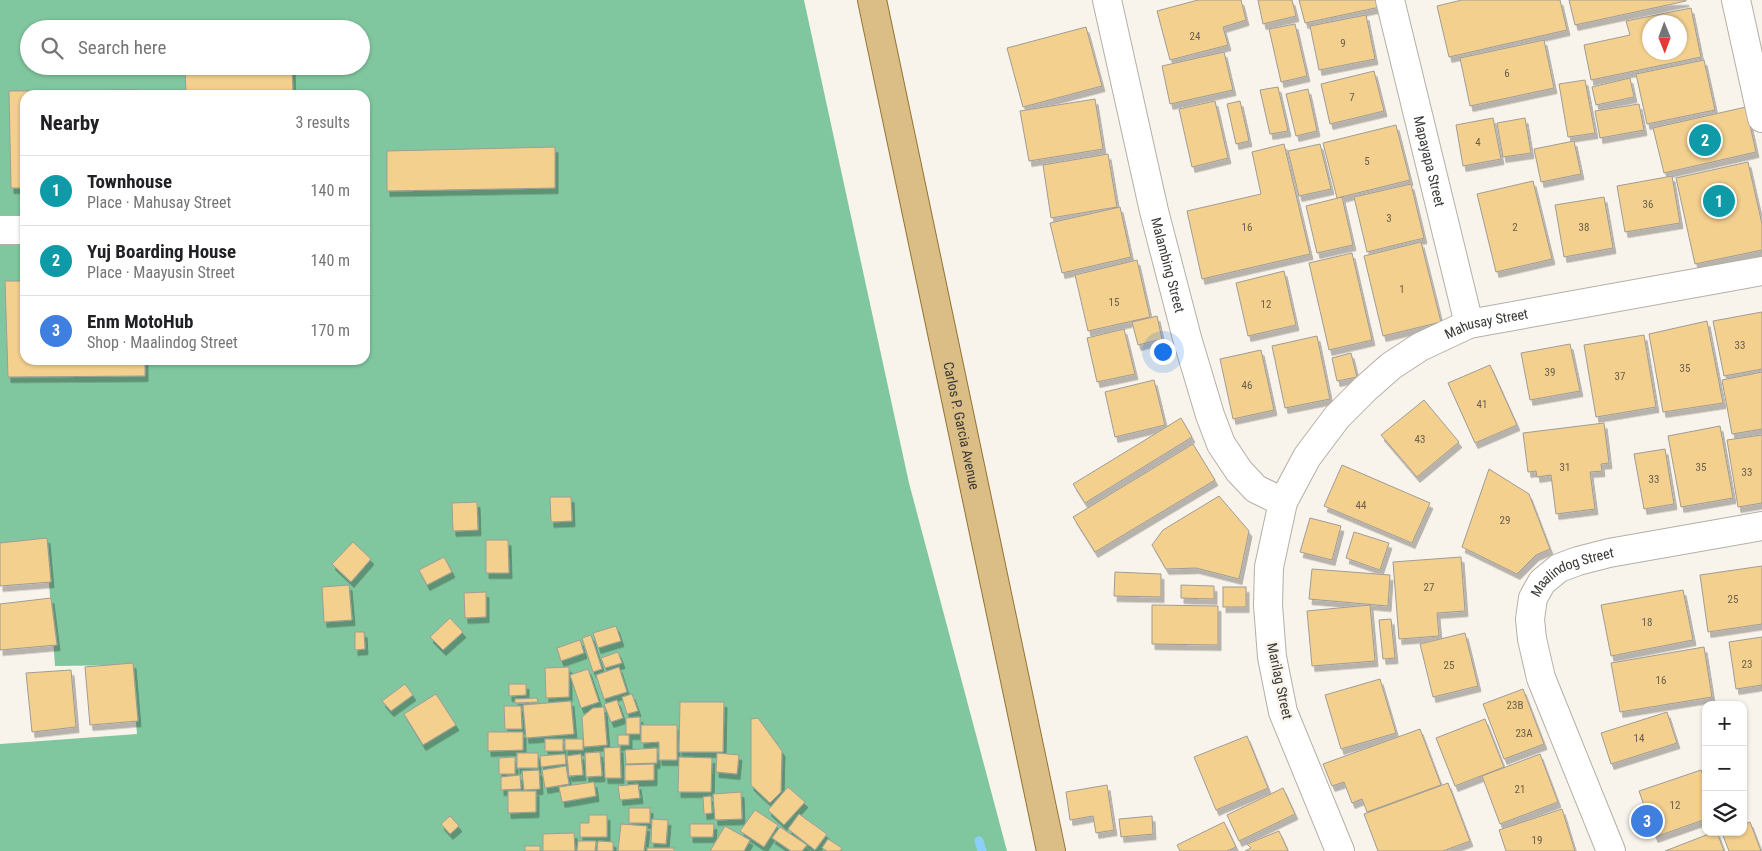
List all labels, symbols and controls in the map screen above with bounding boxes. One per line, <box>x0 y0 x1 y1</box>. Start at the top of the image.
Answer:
north arrow <box>1642 15 1687 60</box>
search box <box>20 20 370 75</box>
house number: 24 <box>1190 30 1201 43</box>
icon: search <box>38 34 66 62</box>
text: Search here <box>78 36 166 59</box>
house number: 9 <box>1340 37 1346 50</box>
house number: 6 <box>1504 67 1510 80</box>
house number: 7 <box>1349 91 1355 104</box>
text: Nearby <box>40 111 99 135</box>
text: 3 results <box>295 113 350 132</box>
street label: Mapayapa Street <box>1411 114 1448 208</box>
pin: 2 <box>1689 121 1721 159</box>
house number: 4 <box>1475 136 1481 149</box>
house number: 5 <box>1364 155 1370 168</box>
text: Townhouse <box>87 170 172 193</box>
text: 1 <box>52 181 60 200</box>
text: 140 m <box>311 181 350 200</box>
pin: 1 <box>1703 182 1735 220</box>
text: Place · Mahusay Street <box>87 193 231 212</box>
house number: 36 <box>1643 198 1653 211</box>
house number: 3 <box>1386 212 1392 225</box>
street label: Malambing Street <box>1148 216 1188 314</box>
house number: 16 <box>1242 221 1252 234</box>
house number: 2 <box>1512 221 1518 234</box>
house number: 38 <box>1579 221 1589 234</box>
text: Yuj Boarding House <box>87 240 236 263</box>
text: 2 <box>52 251 60 270</box>
text: 140 m <box>311 251 350 270</box>
text: Place · Maayusin Street <box>87 263 235 282</box>
house number: 1 <box>1399 283 1405 296</box>
house number: 15 <box>1109 296 1119 309</box>
house number: 12 <box>1261 298 1271 311</box>
street label: Mahusay Street <box>1442 305 1529 342</box>
text: Enm MotoHub <box>87 310 193 333</box>
text: 3 <box>52 321 60 340</box>
text: 170 m <box>311 321 350 340</box>
text: Shop · Maalindog Street <box>87 333 238 352</box>
your location <box>1150 339 1176 365</box>
house number: 33 <box>1735 339 1745 352</box>
street label: Carlos P. Garcia Avenue <box>940 360 983 492</box>
house number: 35 <box>1680 362 1690 375</box>
house number: 39 <box>1545 366 1555 379</box>
house number: 37 <box>1615 370 1625 383</box>
house number: 46 <box>1242 379 1252 392</box>
house number: 41 <box>1477 398 1487 411</box>
house number: 43 <box>1415 433 1425 446</box>
house number: 31 <box>1560 461 1570 474</box>
house number: 35 <box>1696 461 1706 474</box>
house number: 33 <box>1742 466 1752 479</box>
house number: 33 <box>1649 473 1659 486</box>
house number: 44 <box>1356 499 1367 512</box>
house number: 29 <box>1500 514 1510 527</box>
street label: Maalindog Street <box>1527 544 1615 599</box>
house number: 27 <box>1424 581 1434 594</box>
house number: 25 <box>1728 593 1738 606</box>
house number: 18 <box>1642 616 1652 629</box>
street label: Marilag Street <box>1264 641 1296 721</box>
house number: 23 <box>1742 658 1752 671</box>
house number: 25 <box>1444 659 1454 672</box>
house number: 16 <box>1656 674 1666 687</box>
house number: 23B <box>1507 699 1523 712</box>
map controls <box>1702 701 1747 836</box>
button: + <box>1702 701 1747 746</box>
house number: 23A <box>1515 727 1533 740</box>
house number: 14 <box>1634 732 1645 745</box>
button: − <box>1702 746 1747 791</box>
house number: 21 <box>1515 783 1525 796</box>
button: layers <box>1702 791 1747 836</box>
house number: 12 <box>1670 799 1680 812</box>
pin: 3 <box>1631 802 1663 840</box>
house number: 19 <box>1532 834 1542 847</box>

